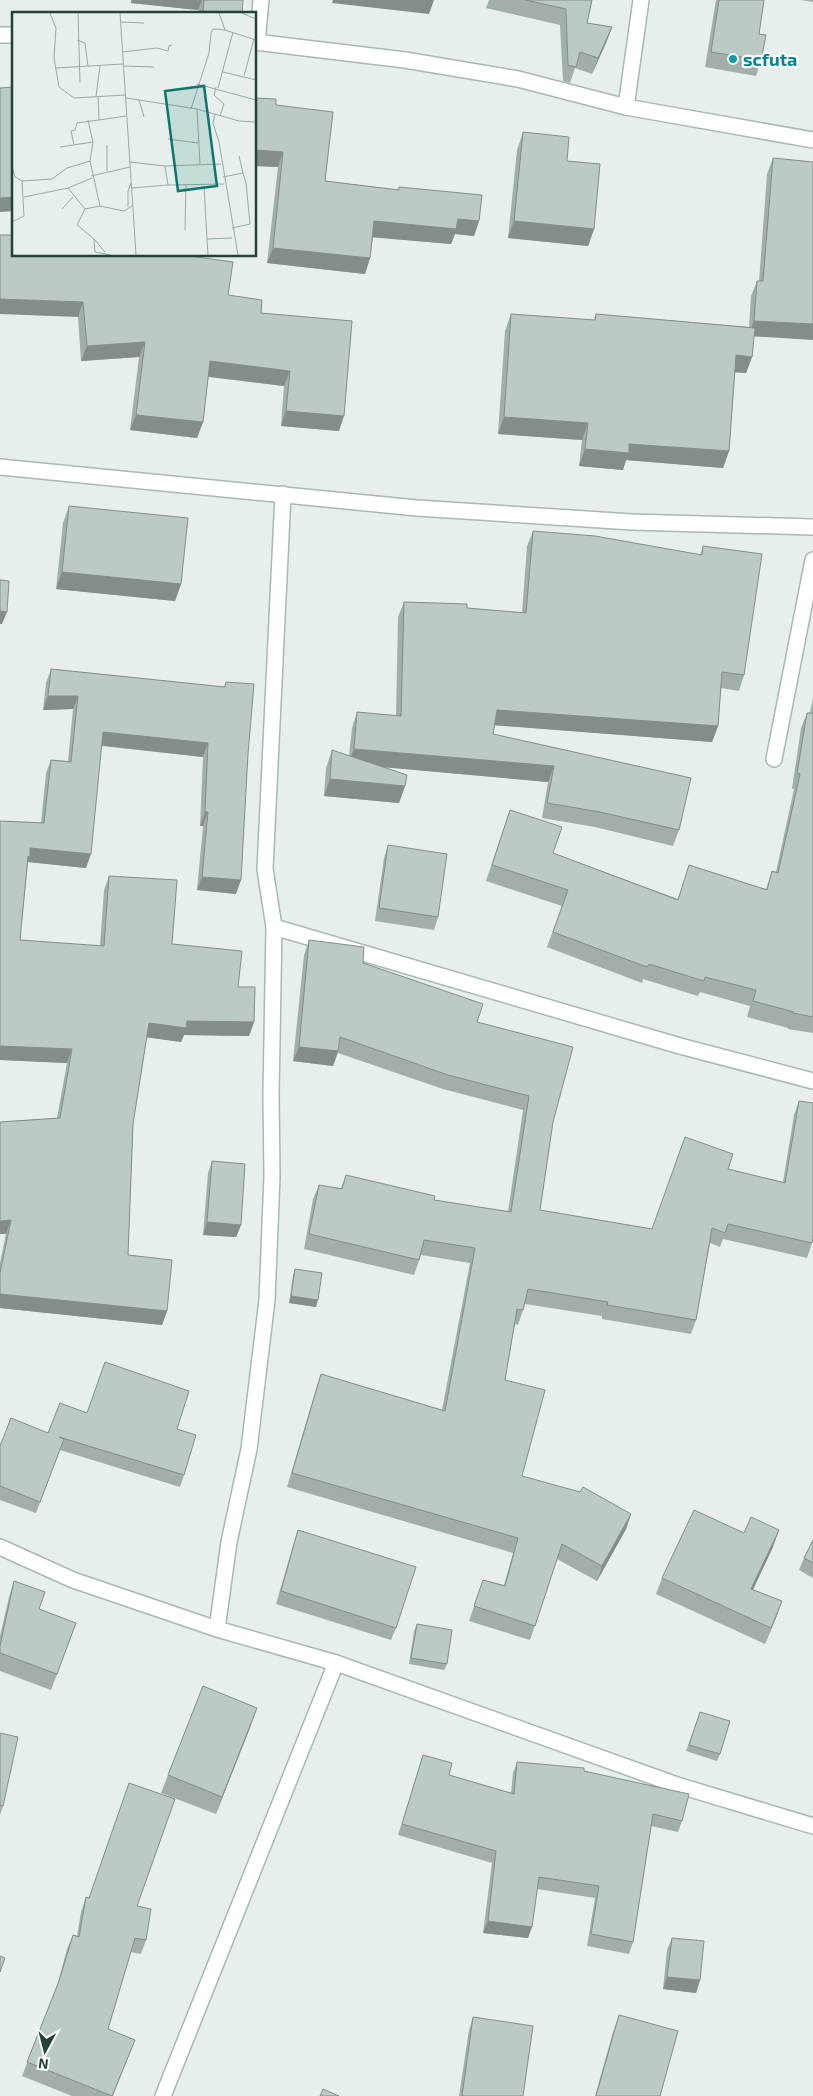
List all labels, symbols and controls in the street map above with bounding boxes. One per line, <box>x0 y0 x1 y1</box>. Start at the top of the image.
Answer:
inset map <box>12 12 256 256</box>
place label: scfuta <box>743 48 797 70</box>
marker: scfuta <box>727 53 739 65</box>
north arrow <box>20 2026 70 2076</box>
text: N <box>37 2055 49 2073</box>

